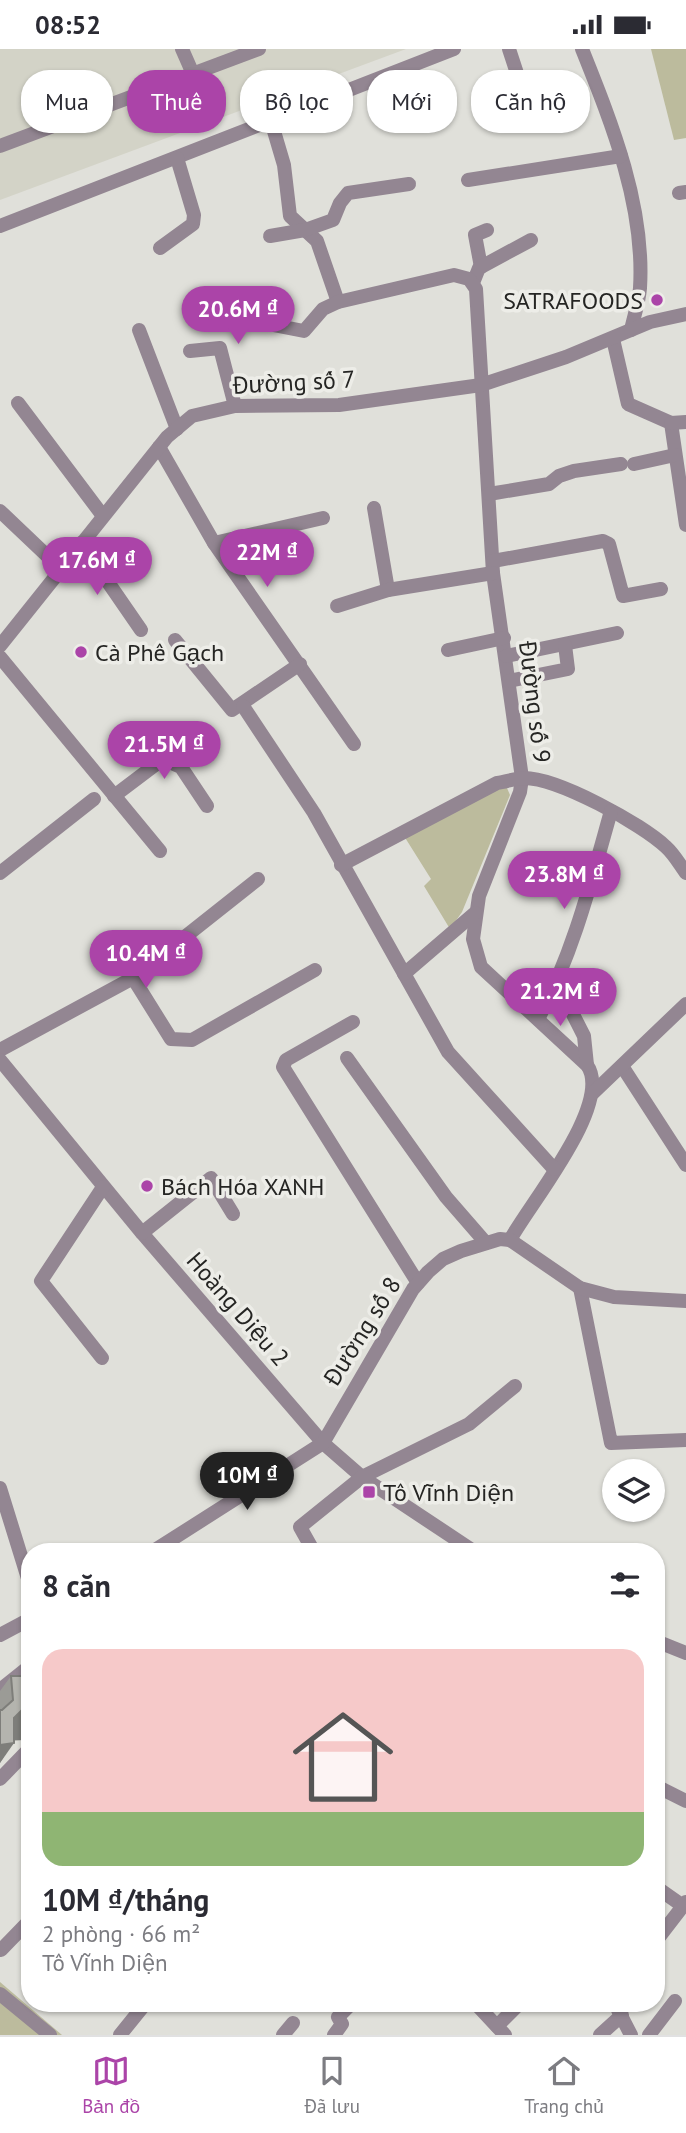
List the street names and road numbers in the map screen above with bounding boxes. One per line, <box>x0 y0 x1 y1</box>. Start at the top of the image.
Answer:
street label: Đường số 7 <box>231 363 356 401</box>
street label: Đường số 9 <box>512 638 558 765</box>
street label: Hoàng Diệu 2 <box>180 1246 296 1372</box>
street label: Đường số 8 <box>316 1271 408 1392</box>

